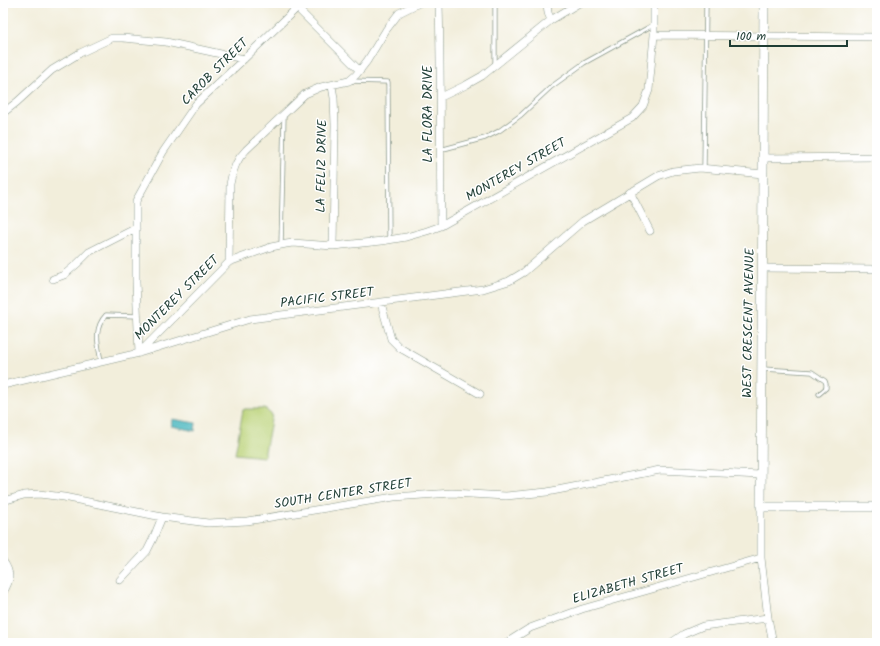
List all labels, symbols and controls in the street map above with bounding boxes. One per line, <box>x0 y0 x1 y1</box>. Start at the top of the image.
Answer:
scale bar <box>730 22 847 48</box>
text: 100 m <box>736 27 767 46</box>
street label: CAROB STREET <box>176 33 254 111</box>
street label: LA FLORA DRIVE <box>418 65 439 163</box>
street label: LA FELIZ DRIVE <box>311 119 333 213</box>
street label: MONTEREY STREET <box>462 132 571 207</box>
street label: WEST CRESCENT AVENUE <box>737 248 761 398</box>
street label: MONTEREY STREET <box>130 250 225 345</box>
street label: PACIFIC STREET <box>279 282 376 314</box>
street label: SOUTH CENTER STREET <box>273 473 414 515</box>
street label: ELIZABETH STREET <box>570 558 687 610</box>

